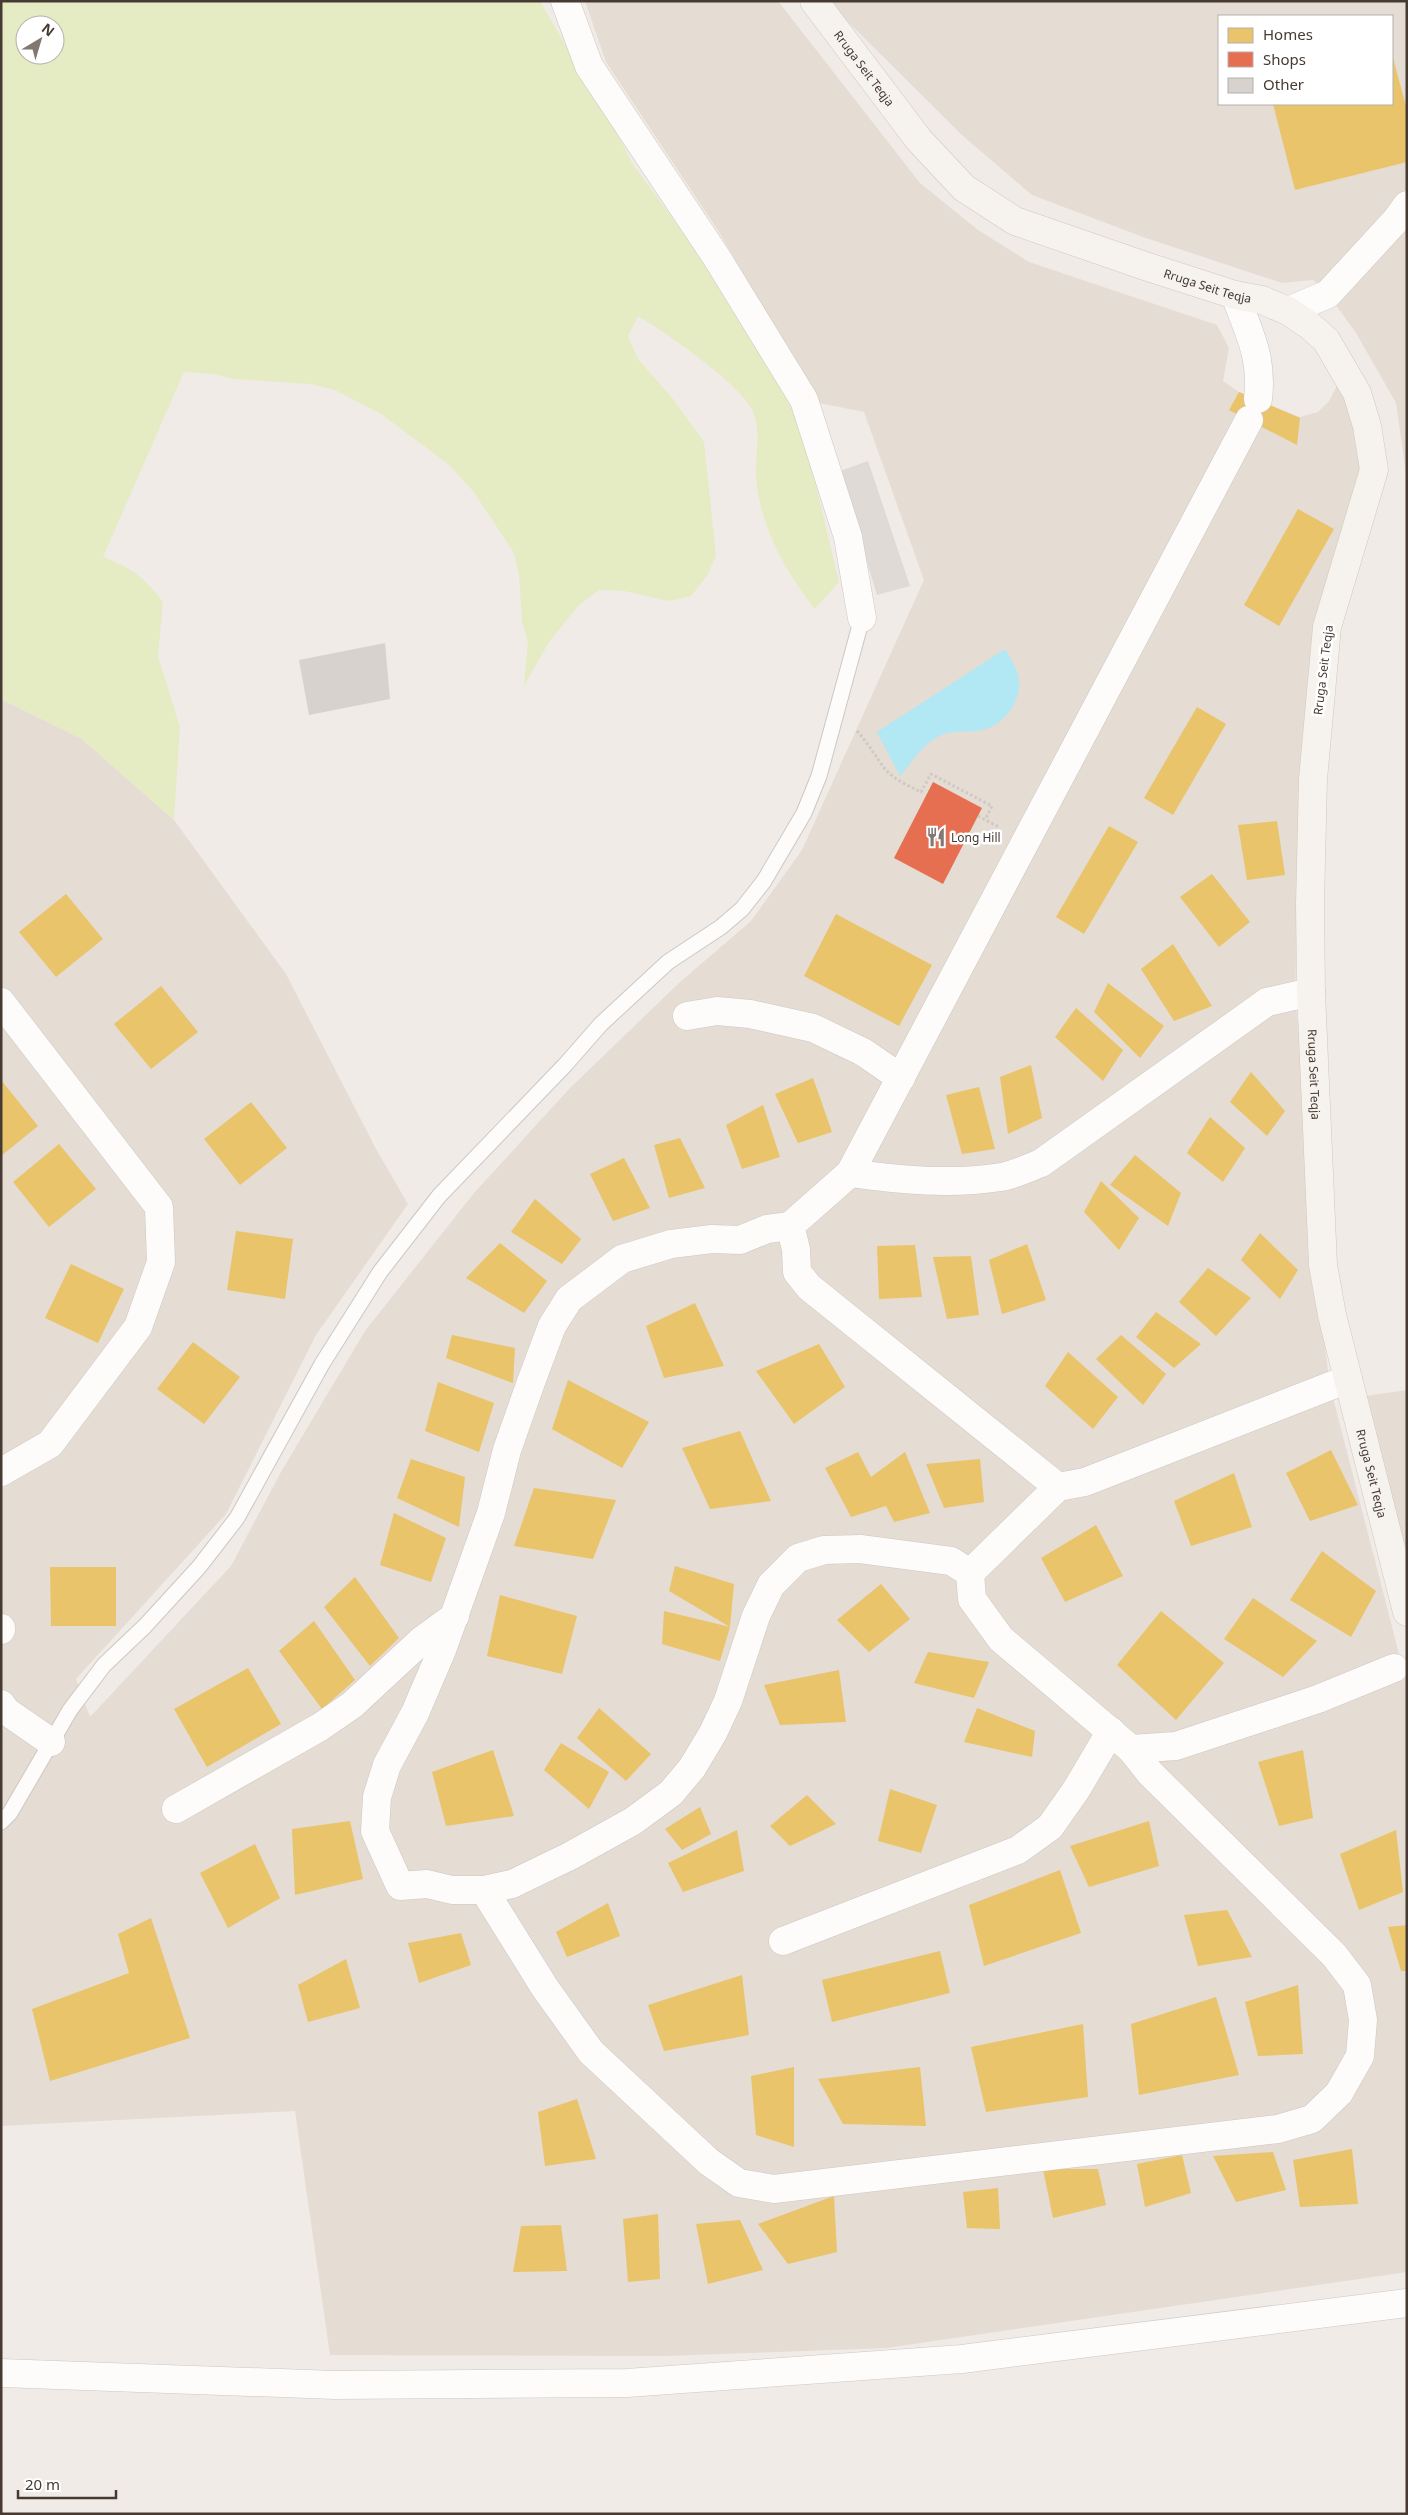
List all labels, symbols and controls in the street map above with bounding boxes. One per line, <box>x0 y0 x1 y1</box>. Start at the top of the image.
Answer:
north arrow <box>15 15 65 65</box>
legend <box>1218 15 1393 105</box>
text: N <box>38 18 59 40</box>
text: Homes <box>1263 24 1313 44</box>
street label: Rruga Seit Teqja <box>830 27 899 109</box>
text: Shops <box>1263 49 1306 69</box>
text: Other <box>1263 74 1304 94</box>
street label: Rruga Seit Teqja <box>1162 264 1253 306</box>
street label: Rruga Seit Teqja <box>1309 624 1337 716</box>
restaurant icon: Long Hill <box>925 826 947 848</box>
place label: Long Hill <box>951 829 1001 846</box>
street label: Rruga Seit Teqja <box>1304 1029 1325 1120</box>
street label: Rruga Seit Teqja <box>1353 1427 1391 1520</box>
scale bar <box>18 2468 115 2500</box>
text: 20 m <box>25 2474 60 2494</box>

